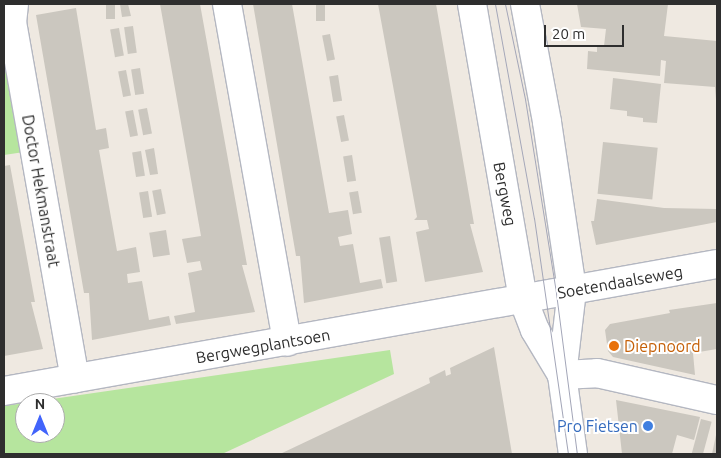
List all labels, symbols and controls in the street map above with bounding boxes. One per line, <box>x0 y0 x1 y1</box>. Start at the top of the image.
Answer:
scale bar <box>546 15 626 47</box>
text: 20 m <box>552 25 585 42</box>
street label: Doctor Hekmanstraat <box>18 113 64 269</box>
street label: Bergweg <box>489 160 521 228</box>
street label: Soetendaalseweg <box>556 262 684 302</box>
street label: Bergwegplantsoen <box>194 325 332 367</box>
place label: Diepnoord <box>624 336 701 356</box>
marker: Diepnoord <box>608 340 620 352</box>
north arrow <box>15 393 65 443</box>
text: N <box>35 396 45 412</box>
place label: Pro Fietsen <box>557 416 638 436</box>
marker: Pro Fietsen <box>642 420 654 432</box>

